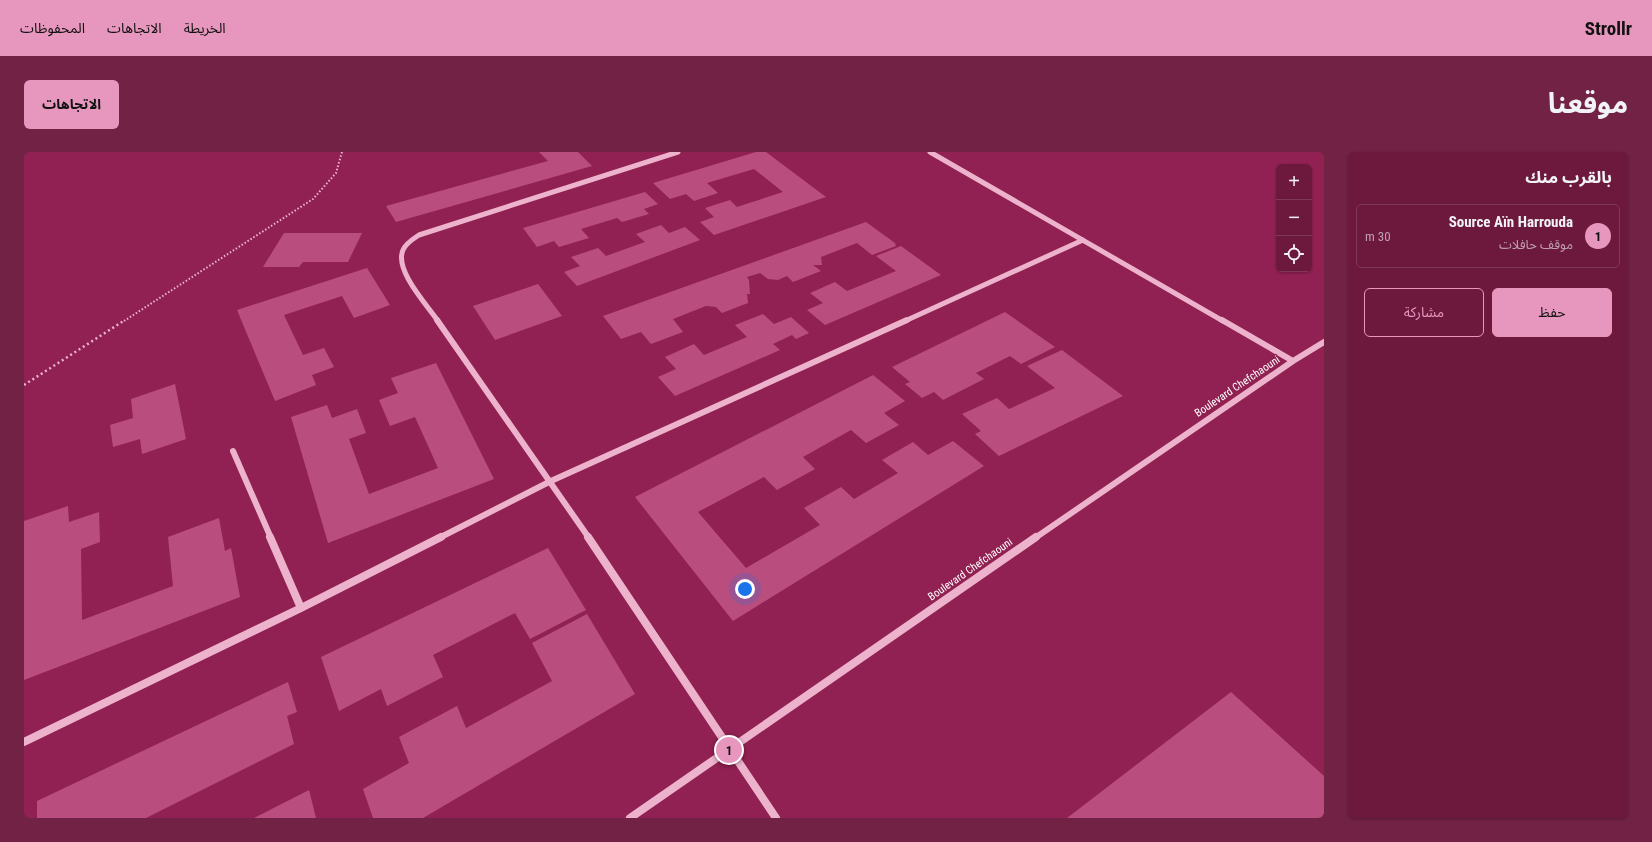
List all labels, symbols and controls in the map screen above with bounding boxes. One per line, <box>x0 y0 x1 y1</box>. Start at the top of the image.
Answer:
text: Strollr <box>1585 17 1632 40</box>
text: المحفوظات <box>20 20 85 36</box>
text: الاتجاهات <box>107 20 162 36</box>
text: الخريطة <box>184 20 226 36</box>
button: الاتجاهات <box>24 80 119 129</box>
text: موقعنا <box>1548 87 1628 120</box>
map controls <box>1276 164 1312 272</box>
button: + <box>1276 164 1312 200</box>
text: بالقرب منك <box>1525 167 1612 187</box>
button: − <box>1276 200 1312 236</box>
text: Source Aïn Harrouda <box>1449 213 1573 231</box>
text: 30 m <box>1365 229 1391 244</box>
text: 1 <box>1595 229 1601 244</box>
button: locate <box>1276 236 1312 272</box>
text: موقف حافلات <box>1499 237 1573 252</box>
button: مشاركة <box>1364 288 1484 337</box>
button: حفظ <box>1492 288 1612 337</box>
street label: Boulevard Chefchaouni <box>1192 353 1282 420</box>
street label: Boulevard Chefchaouni <box>926 535 1015 603</box>
your location <box>735 579 755 599</box>
pin: 1 <box>716 735 742 765</box>

